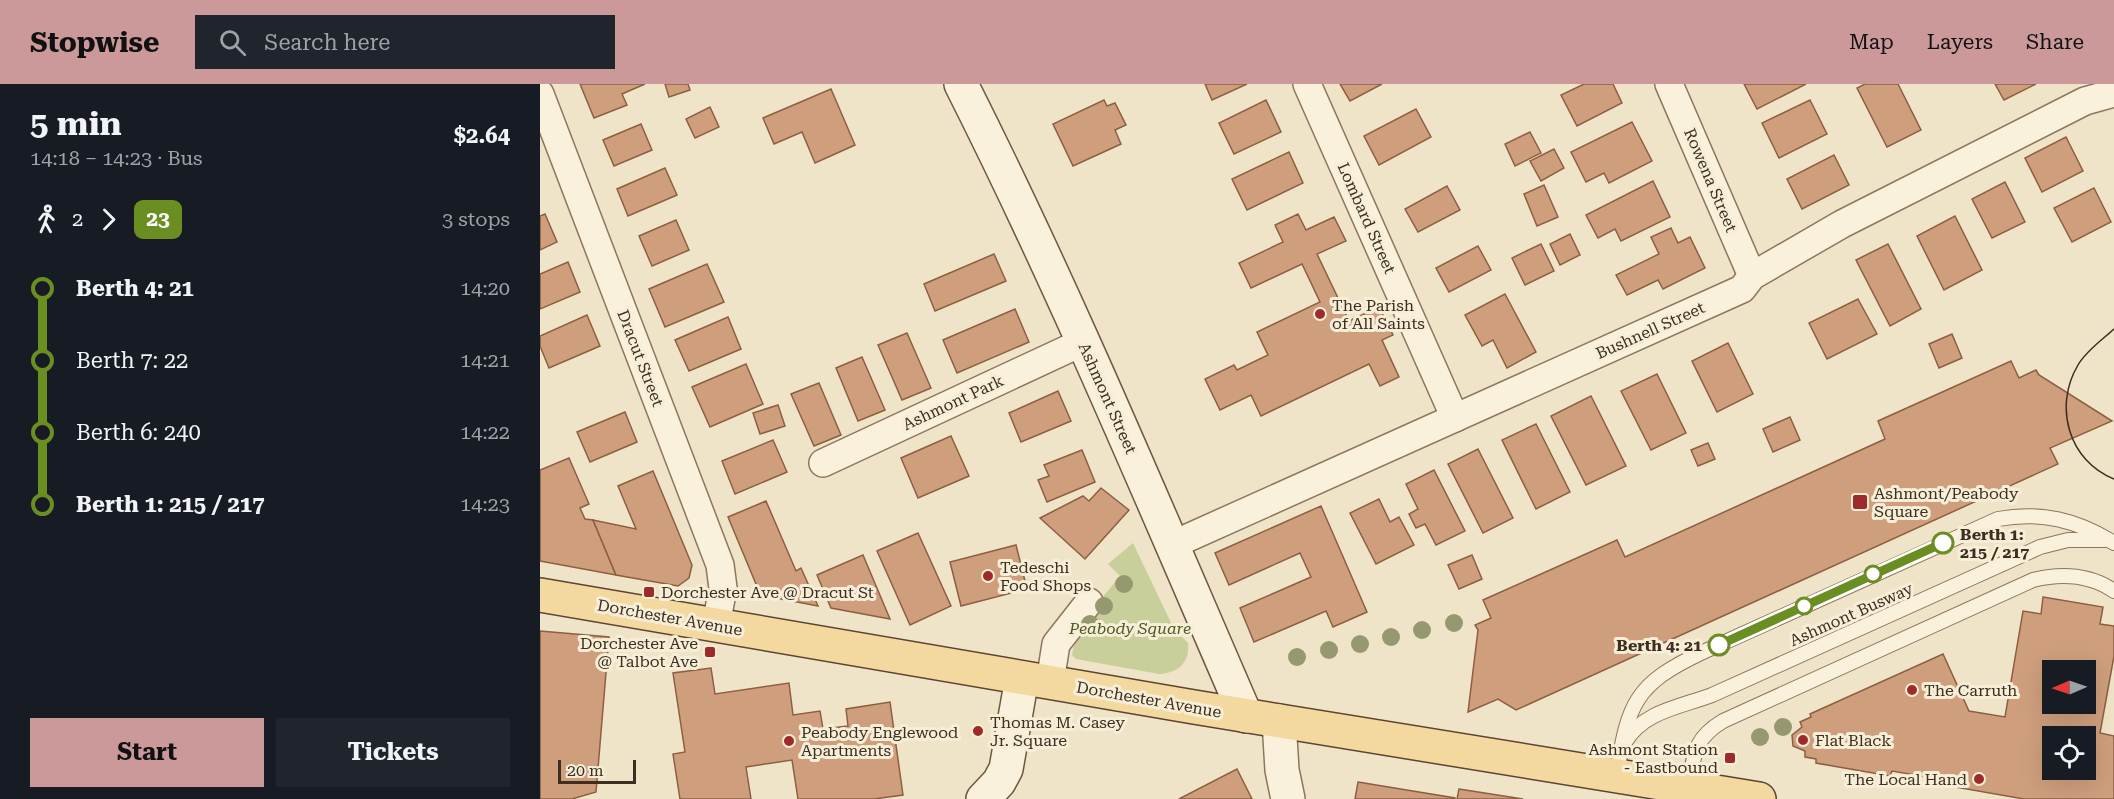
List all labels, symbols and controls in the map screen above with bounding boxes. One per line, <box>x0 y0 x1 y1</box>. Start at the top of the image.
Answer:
search box <box>195 15 615 69</box>
text: Stopwise <box>30 26 159 59</box>
icon: search <box>216 26 249 59</box>
text: Search here <box>264 30 390 55</box>
text: Map <box>1849 30 1894 54</box>
text: Layers <box>1927 30 1993 54</box>
text: Share <box>2026 30 2084 54</box>
text: 5 min <box>30 104 122 143</box>
text: $2.64 <box>454 123 510 148</box>
street label: Rowena Street <box>1680 125 1741 235</box>
text: 14:18 – 14:23 · Bus <box>30 146 202 170</box>
street label: Lombard Street <box>1334 160 1400 277</box>
icon: walk <box>30 203 63 236</box>
icon: forward <box>92 203 125 236</box>
text: 2 <box>72 207 83 231</box>
text: 23 <box>146 207 170 231</box>
text: 3 stops <box>442 207 510 231</box>
text: Berth 4: 21 <box>76 276 194 301</box>
text: 14:20 <box>460 276 510 300</box>
place label: The Parish of All Saints <box>1332 296 1425 333</box>
street label: Bushnell Street <box>1593 298 1708 363</box>
street label: Dracut Street <box>613 307 668 409</box>
marker: The Parish of All Saints <box>1313 307 1327 321</box>
street label: Ashmont Street <box>1074 340 1141 457</box>
text: Berth 7: 22 <box>76 348 188 373</box>
text: 14:21 <box>460 348 510 372</box>
street label: Ashmont Park <box>900 371 1007 434</box>
text: Berth 6: 240 <box>76 420 201 445</box>
text: 14:22 <box>460 420 510 444</box>
place label: Ashmont/Peabody Square <box>1874 484 2019 521</box>
text: Berth 1: 215 / 217 <box>76 492 264 517</box>
text: 14:23 <box>460 492 510 516</box>
marker: Ashmont/Peabody Square <box>1851 493 1869 511</box>
place label: Berth 1: 215 / 217 <box>1960 525 2029 562</box>
marker: Berth 1: 215 / 217 <box>1932 532 1954 554</box>
place label: Tedeschi Food Shops <box>1000 558 1091 595</box>
unlabelled marker <box>1864 565 1882 583</box>
marker: Tedeschi Food Shops <box>981 569 995 583</box>
street label: Ashmont Busway <box>1787 579 1916 650</box>
place label: Dorchester Ave @ Dracut St <box>661 583 874 602</box>
marker: Dorchester Ave @ Dracut St <box>642 585 656 599</box>
street label: Dorchester Avenue <box>596 595 744 640</box>
unlabelled marker <box>1795 597 1813 615</box>
park label: Peabody Square <box>1068 619 1191 638</box>
place label: Dorchester Ave @ Talbot Ave <box>580 634 698 671</box>
marker: Berth 4: 21 <box>1708 634 1730 656</box>
place label: Berth 4: 21 <box>1616 636 1702 655</box>
marker: Dorchester Ave @ Talbot Ave <box>703 645 717 659</box>
north arrow <box>2042 660 2096 714</box>
map controls <box>2042 660 2096 780</box>
street label: Dorchester Avenue <box>1075 677 1223 722</box>
place label: The Carruth <box>1924 681 2017 700</box>
marker: The Carruth <box>1905 683 1919 697</box>
place label: Thomas M. Casey Jr. Square <box>990 713 1125 750</box>
button: Start <box>30 718 264 787</box>
button: Tickets <box>276 718 510 787</box>
place label: Peabody Englewood Apartments <box>801 723 958 760</box>
marker: Thomas M. Casey Jr. Square <box>971 724 985 738</box>
button: locate <box>2042 726 2096 780</box>
place label: Flat Black <box>1815 731 1891 750</box>
marker: Flat Black <box>1796 733 1810 747</box>
marker: Peabody Englewood Apartments <box>782 734 796 748</box>
place label: Ashmont Station - Eastbound <box>1588 740 1718 777</box>
marker: Ashmont Station - Eastbound <box>1723 751 1737 765</box>
scale bar <box>558 757 636 784</box>
text: 20 m <box>567 761 604 780</box>
place label: The Local Hand <box>1844 770 1967 789</box>
marker: The Local Hand <box>1972 772 1986 786</box>

